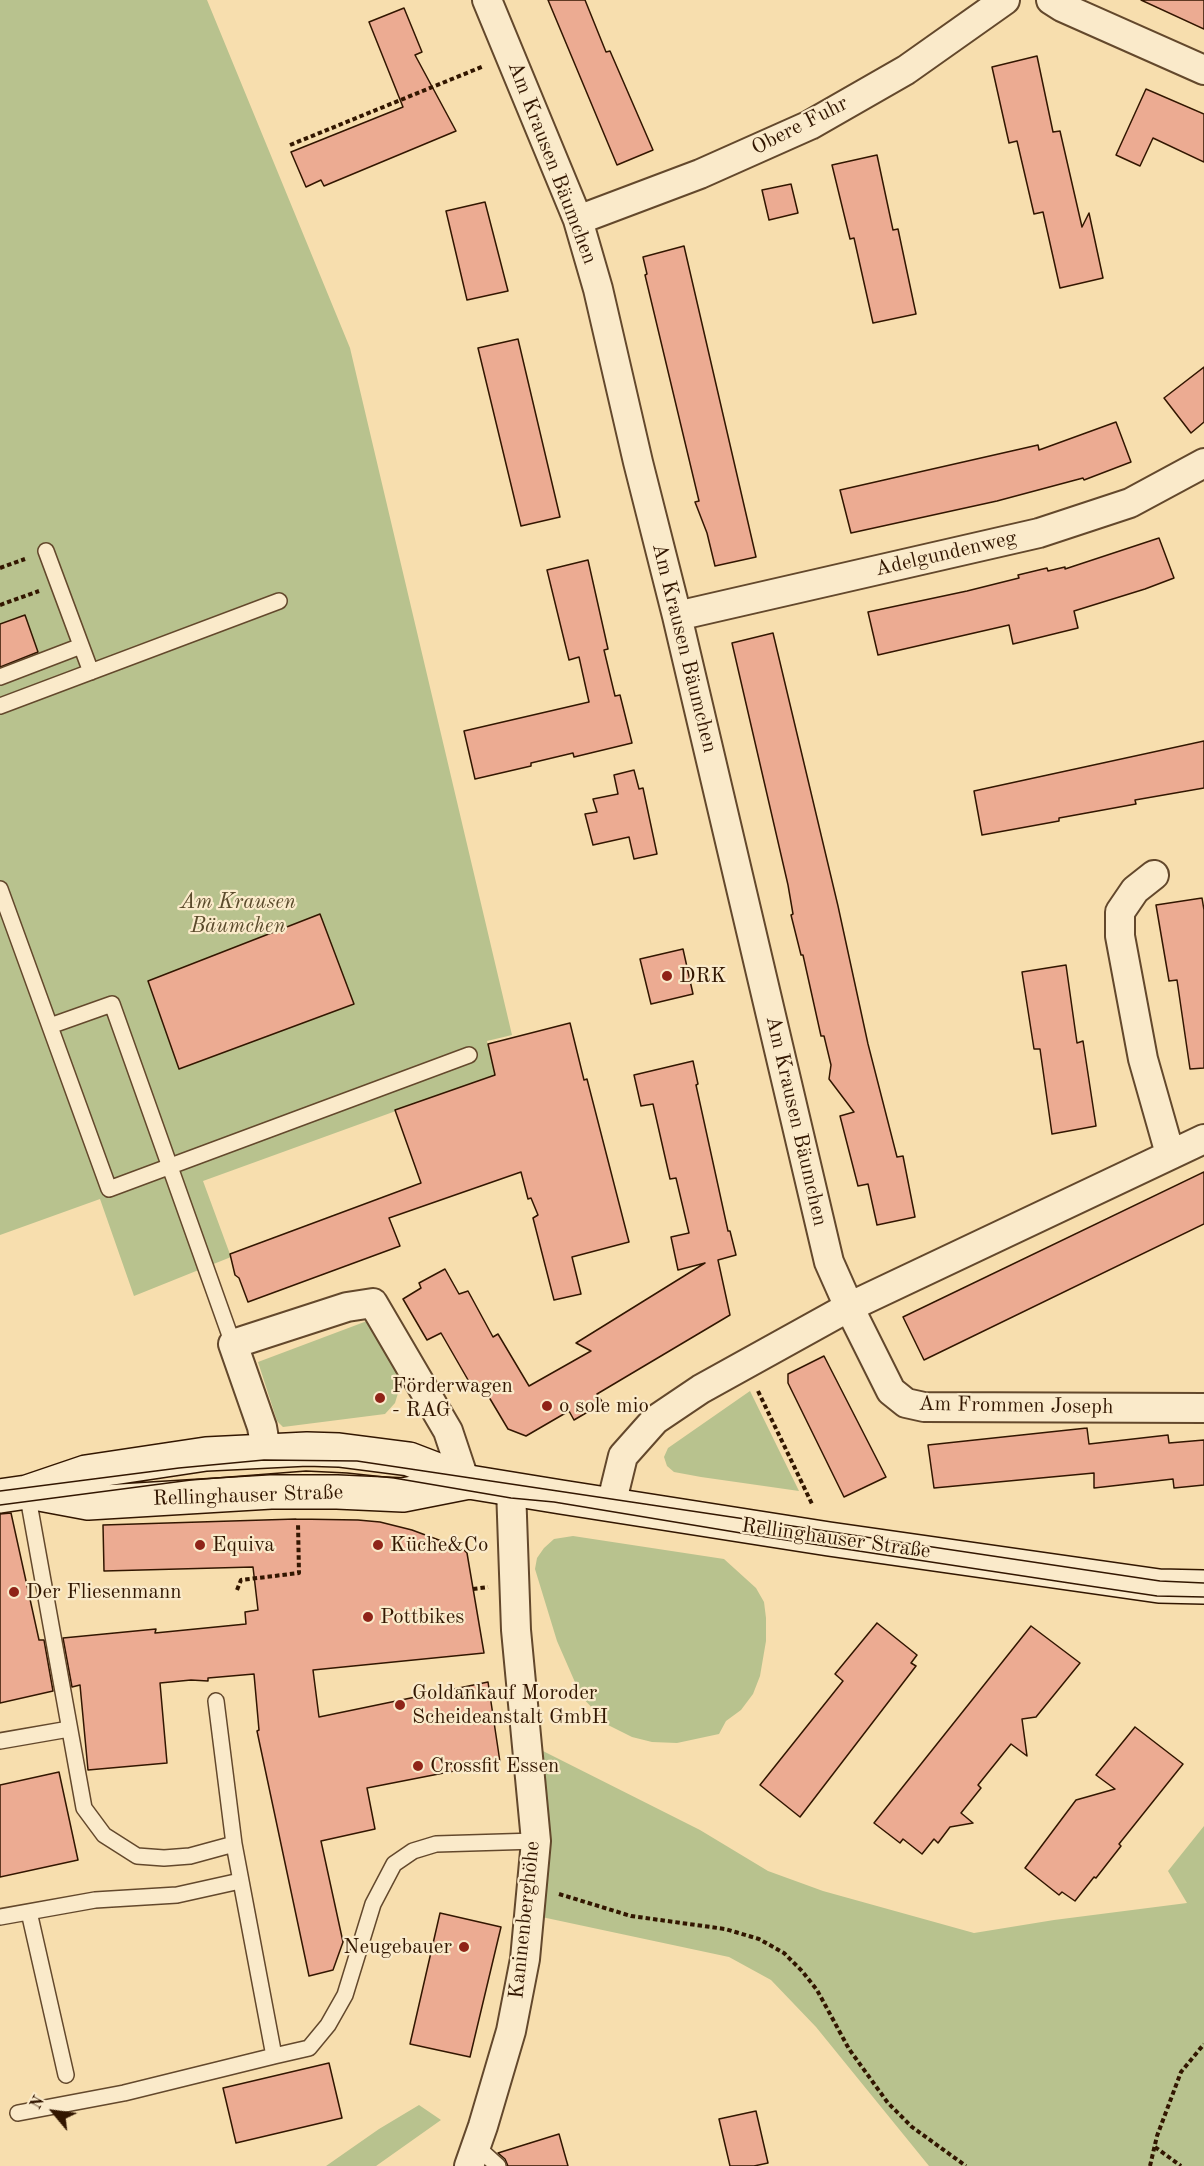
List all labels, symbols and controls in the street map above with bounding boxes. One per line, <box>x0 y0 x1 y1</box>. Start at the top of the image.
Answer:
street label: Am Krausen Bäumchen <box>502 58 602 268</box>
street label: Obere Fuhr <box>748 91 852 161</box>
street label: Adelgundenweg <box>873 525 1019 583</box>
street label: Am Krausen Bäumchen <box>646 541 722 755</box>
park label: Am Krausen Bäumchen <box>180 889 296 939</box>
place label: DRK <box>679 963 726 989</box>
marker: DRK <box>660 969 674 983</box>
street label: Am Krausen Bäumchen <box>760 1013 832 1229</box>
place label: Förderwagen - RAG <box>392 1373 513 1423</box>
marker: Förderwagen - RAG <box>373 1391 387 1405</box>
street label: Am Frommen Joseph <box>918 1392 1114 1420</box>
place label: o sole mio <box>559 1393 649 1419</box>
marker: o sole mio <box>540 1399 554 1413</box>
street label: Rellinghauser Straße <box>152 1480 344 1512</box>
street label: Rellinghauser Straße <box>740 1513 932 1565</box>
place label: Equiva <box>212 1532 275 1558</box>
place label: Küche&Co <box>390 1532 488 1558</box>
marker: Equiva <box>193 1538 207 1552</box>
marker: Küche&Co <box>371 1538 385 1552</box>
place label: Der Fliesenmann <box>26 1579 182 1605</box>
marker: Der Fliesenmann <box>7 1585 21 1599</box>
place label: Pottbikes <box>380 1604 464 1630</box>
marker: Pottbikes <box>361 1610 375 1624</box>
place label: Goldankauf Moroder Scheideanstalt GmbH <box>412 1680 608 1730</box>
marker: Goldankauf Moroder Scheideanstalt GmbH <box>393 1698 407 1712</box>
place label: Crossfit Essen <box>430 1753 559 1779</box>
marker: Crossfit Essen <box>411 1759 425 1773</box>
street label: Kaninenberghöhe <box>504 1840 546 2000</box>
place label: Neugebauer <box>343 1934 452 1960</box>
marker: Neugebauer <box>457 1940 471 1954</box>
north arrow <box>24 2082 84 2142</box>
text: N <box>28 2094 48 2113</box>

